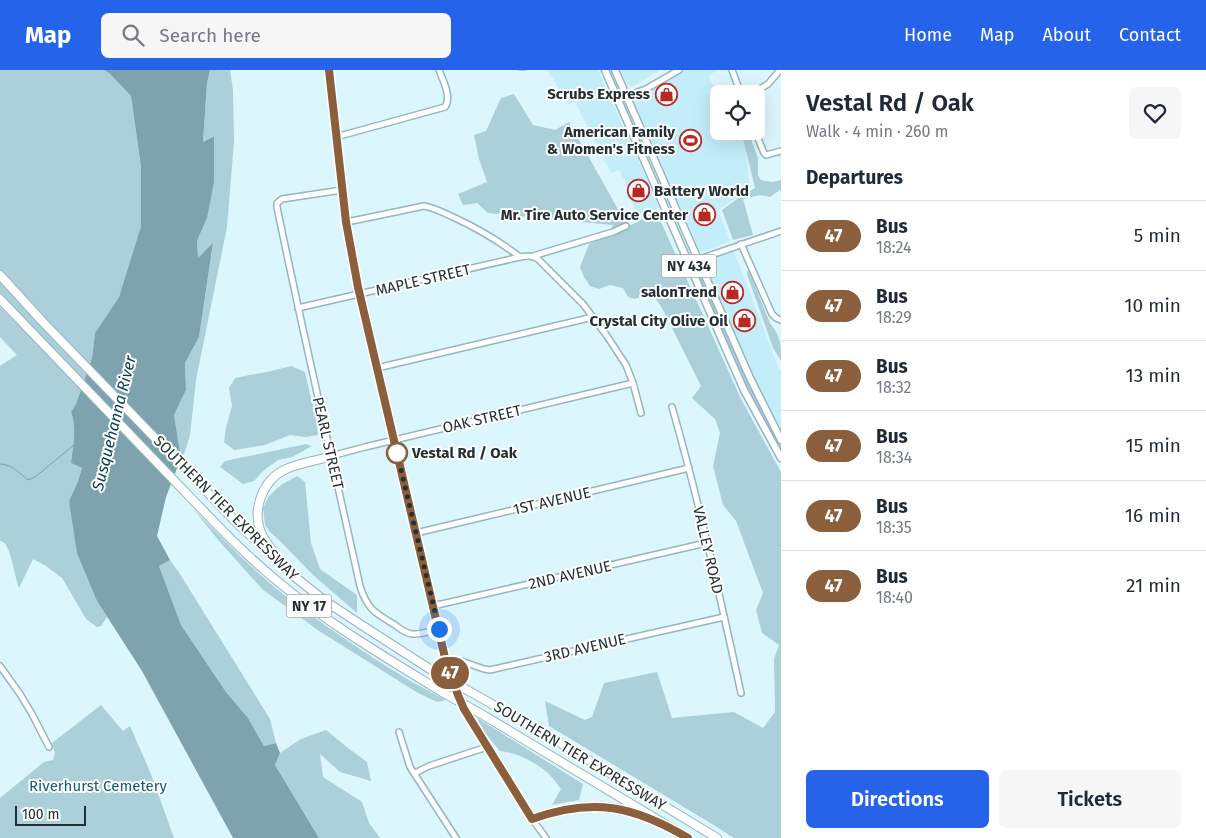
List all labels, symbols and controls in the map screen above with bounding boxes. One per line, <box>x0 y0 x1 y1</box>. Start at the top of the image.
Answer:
search box <box>101 13 451 58</box>
text: Map <box>25 21 71 49</box>
icon: search <box>119 21 147 49</box>
text: Search here <box>159 24 261 47</box>
text: Home <box>904 24 952 46</box>
text: Map <box>980 24 1014 46</box>
text: About <box>1042 24 1091 46</box>
text: Contact <box>1119 24 1181 46</box>
shop icon: Scrubs Express <box>654 82 678 106</box>
place label: Scrubs Express <box>547 85 650 103</box>
map controls <box>710 85 765 140</box>
button: locate <box>710 85 765 140</box>
button: heart <box>1129 87 1181 139</box>
text: Vestal Rd / Oak <box>806 89 974 117</box>
text: Walk · 4 min · 260 m <box>806 122 948 141</box>
place label: American Family & Women's Fitness <box>547 123 675 158</box>
sports icon: American Family & Women's Fitness <box>679 129 703 153</box>
text: Departures <box>806 166 903 189</box>
shop icon: Battery World <box>626 179 650 203</box>
place label: Battery World <box>654 182 749 200</box>
shop icon: Mr. Tire Auto Service Center <box>692 203 716 227</box>
place label: Mr. Tire Auto Service Center <box>501 206 689 224</box>
text: Bus <box>876 215 908 238</box>
text: 5 min <box>1134 224 1181 247</box>
text: 47 <box>824 225 843 247</box>
text: 18:24 <box>876 238 912 257</box>
road number: NY 434 <box>662 255 716 278</box>
street label: MAPLE STREET <box>374 260 472 300</box>
shop icon: salonTrend <box>721 280 745 304</box>
place label: salonTrend <box>641 283 717 301</box>
text: Bus <box>876 285 908 308</box>
text: 10 min <box>1124 294 1181 317</box>
text: 47 <box>824 295 843 317</box>
text: 18:29 <box>876 308 912 327</box>
shop icon: Crystal City Olive Oil <box>732 309 756 333</box>
place label: Crystal City Olive Oil <box>590 312 729 330</box>
water label: Susquehanna River <box>88 353 140 493</box>
text: Bus <box>876 355 908 378</box>
text: 13 min <box>1125 364 1181 387</box>
text: 47 <box>824 365 843 387</box>
text: 18:32 <box>876 378 911 397</box>
street label: PEARL STREET <box>309 395 347 491</box>
street label: OAK STREET <box>441 401 523 437</box>
text: Bus <box>876 425 908 448</box>
street label: SOUTHERN TIER EXPRESSWAY <box>150 432 303 585</box>
text: 15 min <box>1125 434 1181 457</box>
text: 47 <box>824 435 843 457</box>
marker: Vestal Rd / Oak <box>386 442 408 464</box>
place label: Vestal Rd / Oak <box>411 444 518 462</box>
text: 18:34 <box>876 448 912 467</box>
street label: 1ST AVENUE <box>511 483 593 519</box>
text: Bus <box>876 495 908 518</box>
street label: VALLEY ROAD <box>689 504 727 596</box>
text: 16 min <box>1125 504 1181 527</box>
text: 47 <box>824 505 843 527</box>
text: 18:35 <box>876 518 912 537</box>
street label: 2ND AVENUE <box>527 557 613 593</box>
text: Bus <box>876 565 908 588</box>
text: 21 min <box>1126 574 1181 597</box>
text: 47 <box>824 575 843 597</box>
text: 18:40 <box>876 588 913 607</box>
road number: NY 17 <box>286 594 332 618</box>
your location <box>427 617 452 642</box>
street label: 3RD AVENUE <box>542 630 628 666</box>
line badge: 47 <box>428 657 472 689</box>
text: 47 <box>441 662 459 684</box>
street label: SOUTHERN TIER EXPRESSWAY <box>491 697 670 815</box>
button: Directions <box>806 770 989 828</box>
button: Tickets <box>999 770 1181 828</box>
park label: Riverhurst Cemetery <box>29 777 168 795</box>
scale bar <box>15 803 86 826</box>
text: 100 m <box>22 806 59 823</box>

